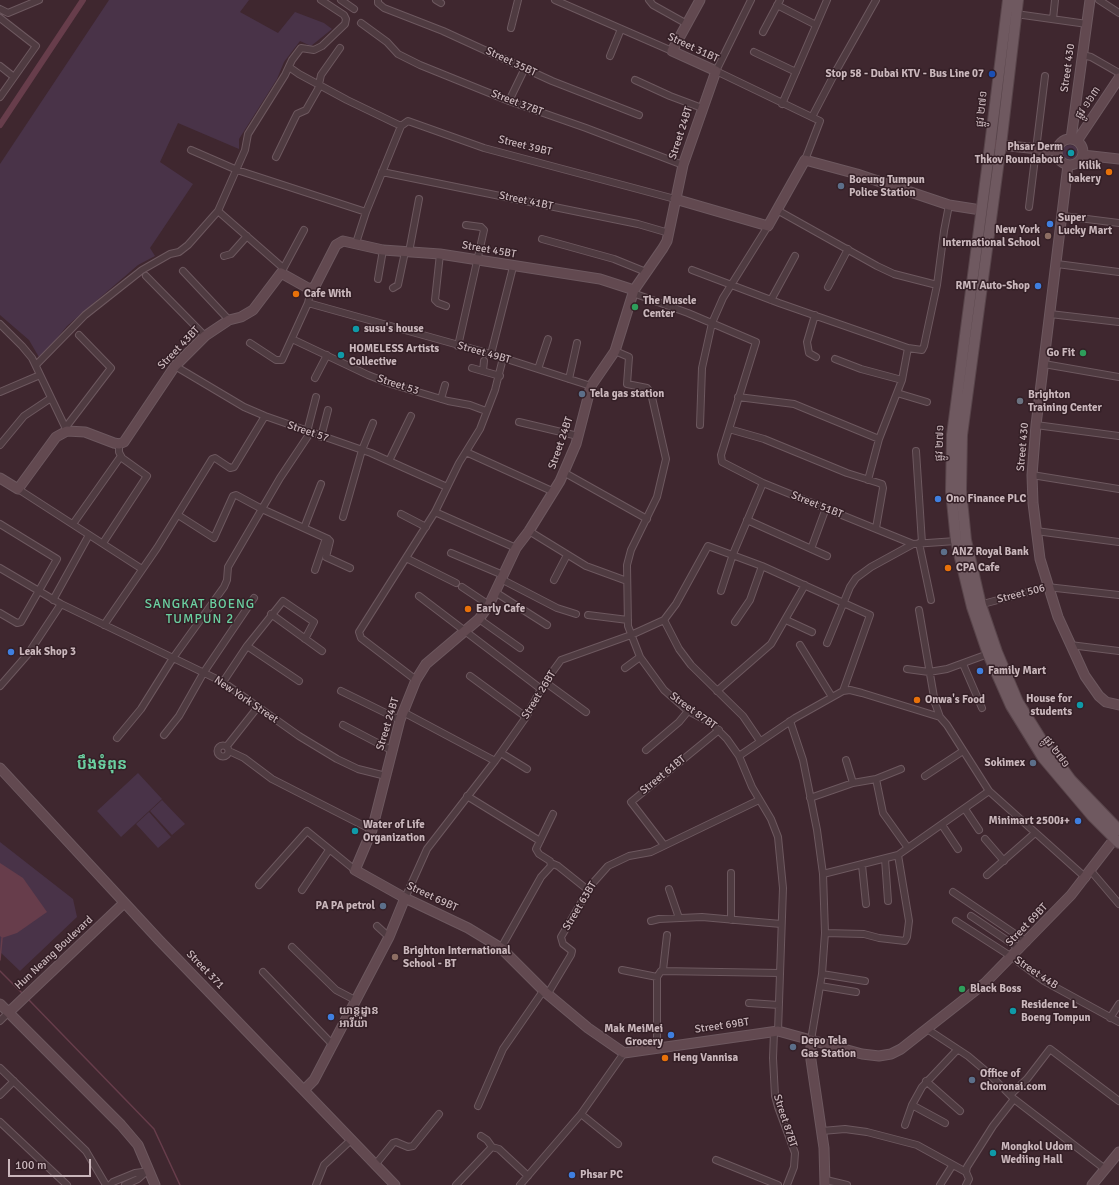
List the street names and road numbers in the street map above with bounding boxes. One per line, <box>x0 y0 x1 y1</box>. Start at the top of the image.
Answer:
street label: Street 31BT <box>665 30 721 66</box>
street label: Street 430 <box>1058 43 1078 93</box>
street label: Street 35BT <box>483 44 539 80</box>
street label: ផ្លូវ ១៦៣ <box>1072 84 1104 122</box>
street label: Street 37BT <box>489 87 545 119</box>
street label: ផ្លូវ ២៧១ <box>974 90 990 128</box>
street label: Street 24BT <box>666 105 696 161</box>
street label: Street 39BT <box>497 133 553 159</box>
street label: Street 41BT <box>498 189 554 213</box>
street label: Street 45BT <box>461 239 517 261</box>
street label: Street 43BT <box>155 324 203 372</box>
street label: Street 49BT <box>456 339 512 367</box>
street label: Street 53 <box>376 372 420 398</box>
street label: Street 24BT <box>546 415 576 471</box>
street label: Street 57 <box>286 419 330 445</box>
street label: Street 430 <box>1014 422 1032 472</box>
street label: ផ្លូវ ២៧១ <box>933 424 947 462</box>
street label: Street 51BT <box>789 489 845 521</box>
street label: Street 506 <box>996 582 1046 606</box>
street label: Street 26BT <box>519 668 559 722</box>
street label: New York Street <box>211 674 281 726</box>
street label: Street 87BT <box>667 690 719 732</box>
street label: Street 24BT <box>374 696 402 752</box>
street label: ផ្លូវ ២៧១ <box>1040 733 1072 771</box>
street label: Street 61BT <box>638 753 688 797</box>
street label: Street 69BT <box>404 879 460 915</box>
street label: Street 63BT <box>560 879 600 933</box>
street label: Street 69BT <box>1003 901 1051 949</box>
street label: Hun Neang Boulevard <box>12 913 96 993</box>
street label: Street 371 <box>183 948 227 992</box>
street label: Street 44B <box>1012 954 1060 992</box>
street label: Street 69BT <box>694 1016 750 1036</box>
street label: Street 87BT <box>770 1093 800 1149</box>

